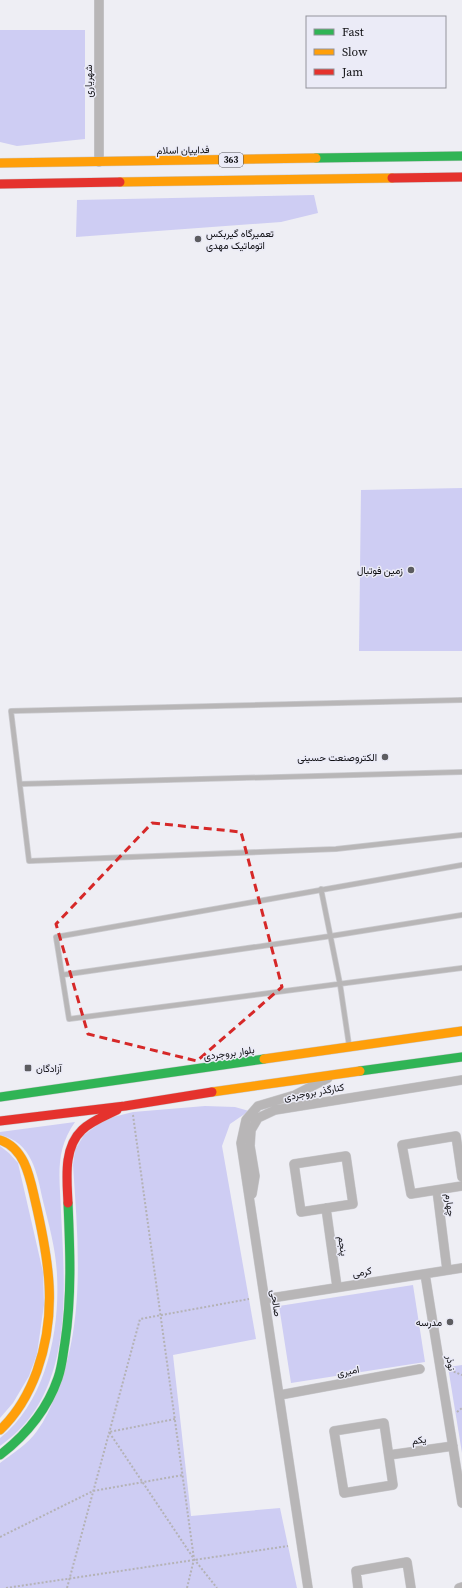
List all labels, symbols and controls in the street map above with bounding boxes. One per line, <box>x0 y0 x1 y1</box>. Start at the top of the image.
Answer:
legend <box>306 16 446 88</box>
text: Fast <box>342 24 364 40</box>
text: Slow <box>342 44 368 60</box>
street label: شهریاری <box>82 64 95 97</box>
text: Jam <box>341 64 363 80</box>
street label: فداییان اسلام <box>156 143 210 157</box>
road number: 363 <box>219 153 243 167</box>
place label: تعمیرگاه گیربکس اتوماتیک مهدی <box>206 227 274 252</box>
marker: تعمیرگاه گیربکس اتوماتیک مهدی <box>193 234 203 244</box>
place label: زمین فوتبال <box>357 564 403 577</box>
marker: زمین فوتبال <box>406 565 416 575</box>
place label: الکتروصنعت حسینی <box>297 751 377 764</box>
marker: الکتروصنعت حسینی <box>380 752 390 762</box>
street label: بلوار بروجردی <box>203 1043 255 1063</box>
place label: آزادگان <box>36 1062 63 1075</box>
marker: آزادگان <box>23 1063 33 1073</box>
street label: کنارگذر بروجردی <box>283 1080 346 1104</box>
street label: چهارم <box>441 1193 458 1218</box>
street label: پنجم <box>334 1235 351 1257</box>
street label: کرمی <box>351 1264 373 1280</box>
street label: صالحی <box>267 1289 285 1317</box>
place label: مدرسه <box>416 1316 442 1329</box>
marker: مدرسه <box>445 1317 455 1327</box>
street label: نوذر <box>443 1353 459 1372</box>
street label: امیری <box>336 1363 360 1379</box>
street label: یکم <box>411 1433 427 1447</box>

